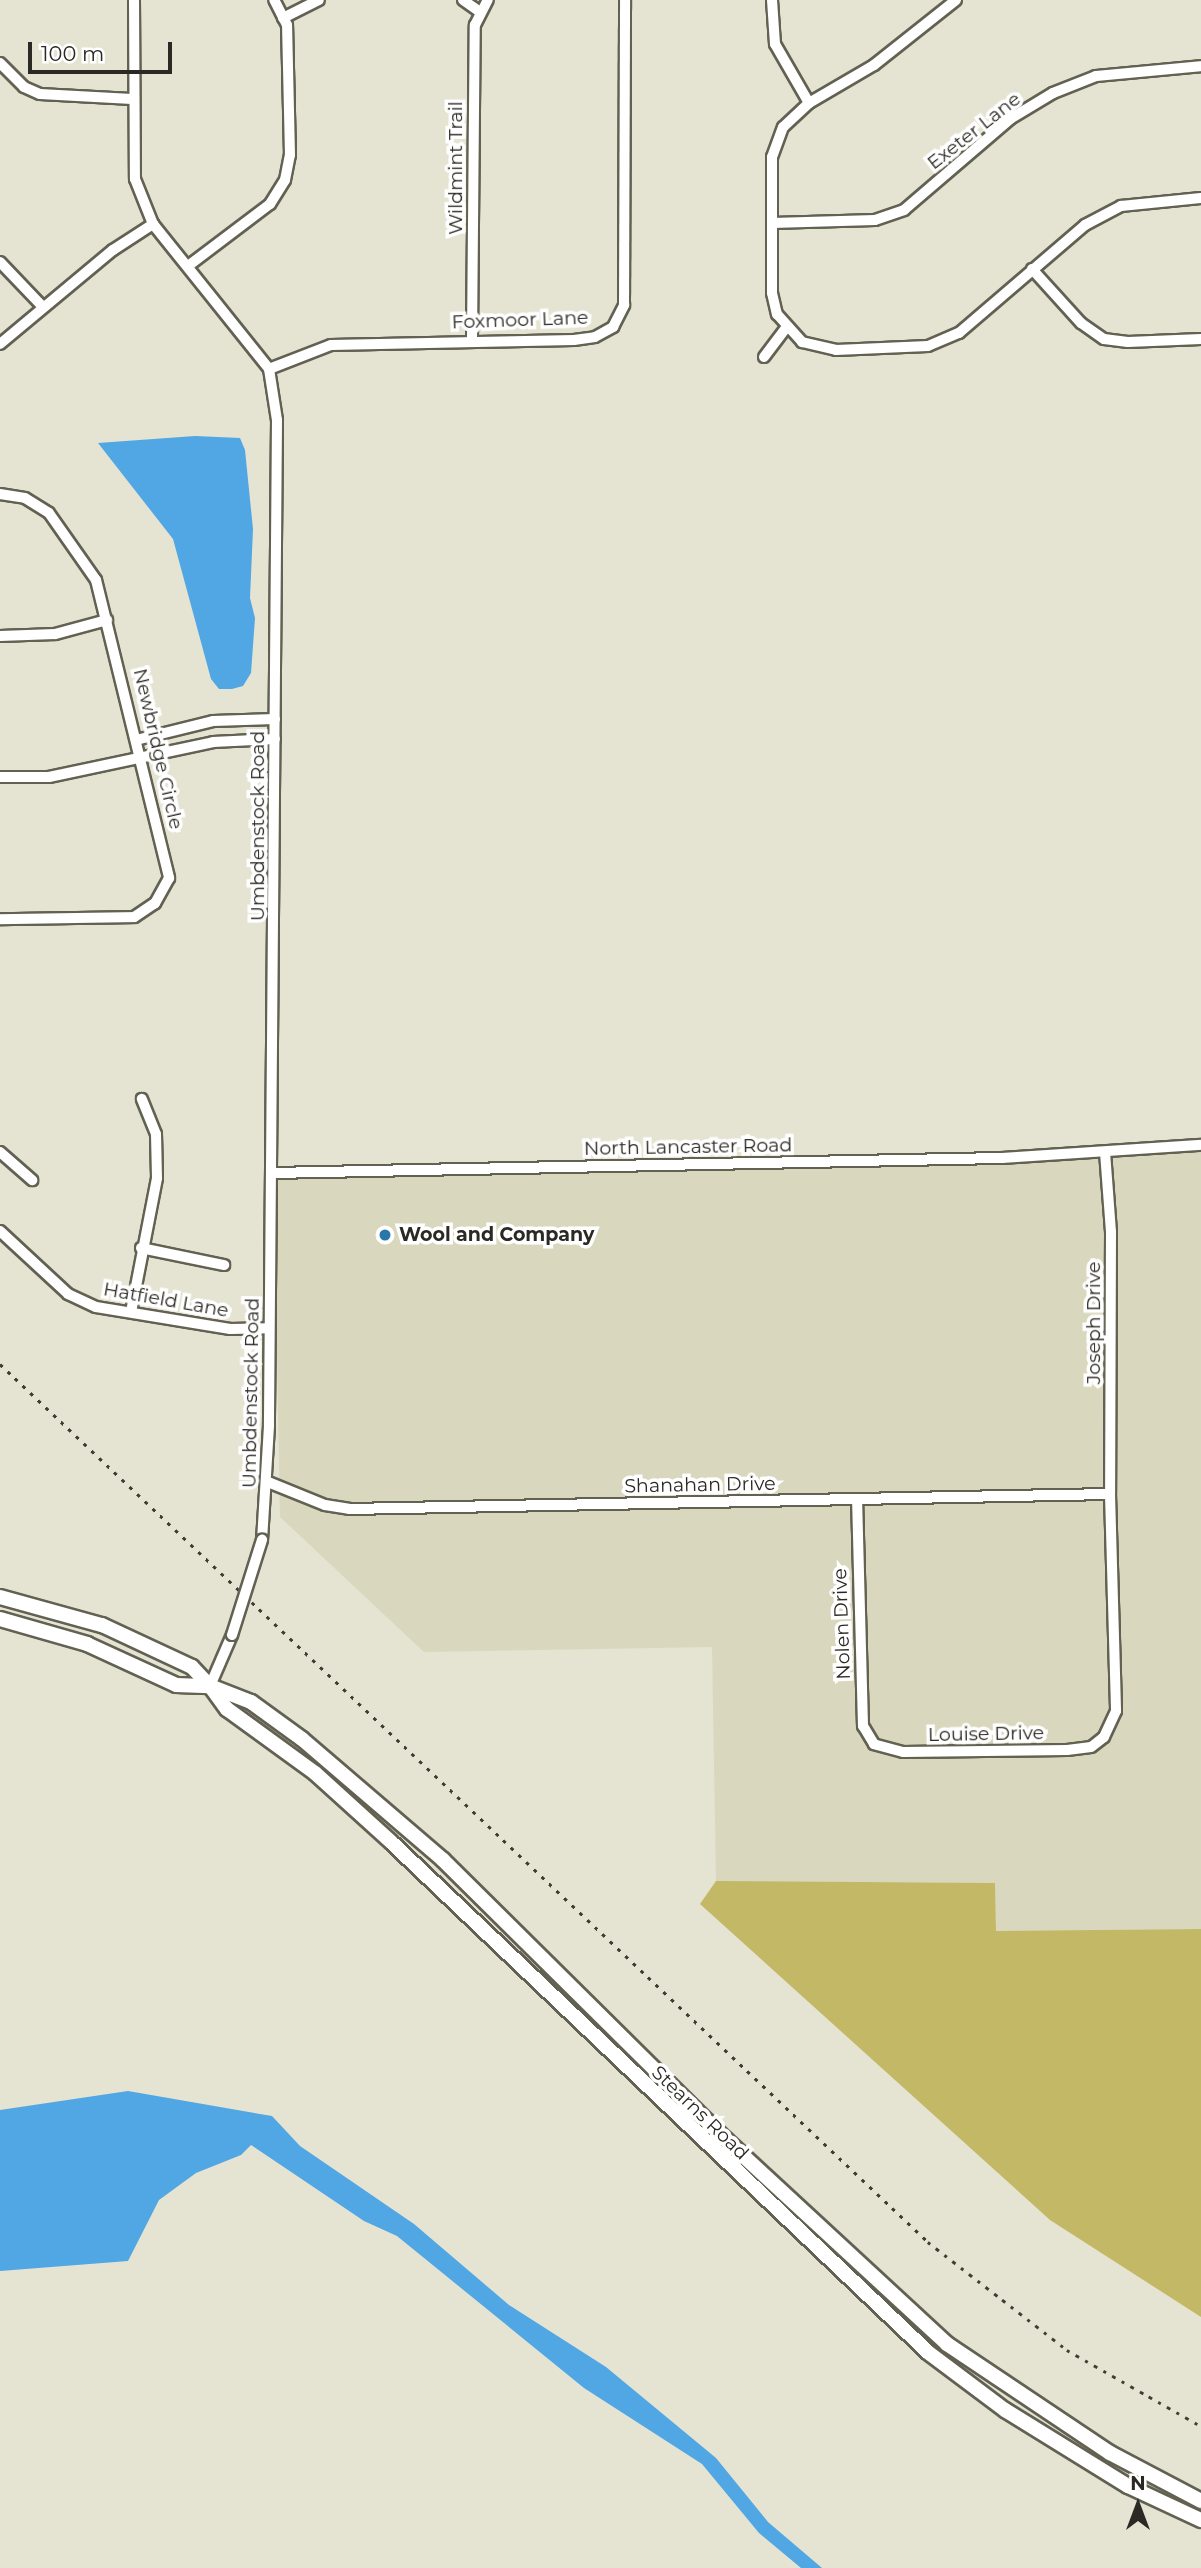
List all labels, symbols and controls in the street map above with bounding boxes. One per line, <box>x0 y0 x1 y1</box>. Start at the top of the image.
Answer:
scale bar <box>32 28 175 72</box>
text: 100 m <box>41 41 104 66</box>
street label: Exeter Lane <box>923 88 1025 174</box>
street label: Wildmint Trail <box>445 101 467 235</box>
street label: Foxmoor Lane <box>451 306 589 334</box>
street label: Newbridge Circle <box>128 666 188 832</box>
street label: Umbdenstock Road <box>247 731 269 921</box>
street label: North Lancaster Road <box>584 1134 792 1160</box>
place label: Wool and Company <box>399 1224 594 1246</box>
marker: Wool and Company <box>377 1227 393 1243</box>
street label: Joseph Drive <box>1083 1262 1105 1384</box>
street label: Hatfield Lane <box>102 1278 230 1322</box>
street label: Umbdenstock Road <box>238 1298 264 1488</box>
street label: Shanahan Drive <box>624 1472 776 1498</box>
street label: Nolen Drive <box>829 1568 855 1680</box>
street label: Louise Drive <box>928 1722 1044 1746</box>
street label: Stearns Road <box>647 2061 753 2165</box>
north arrow <box>1103 2470 1173 2540</box>
text: N <box>1130 2472 1146 2495</box>

